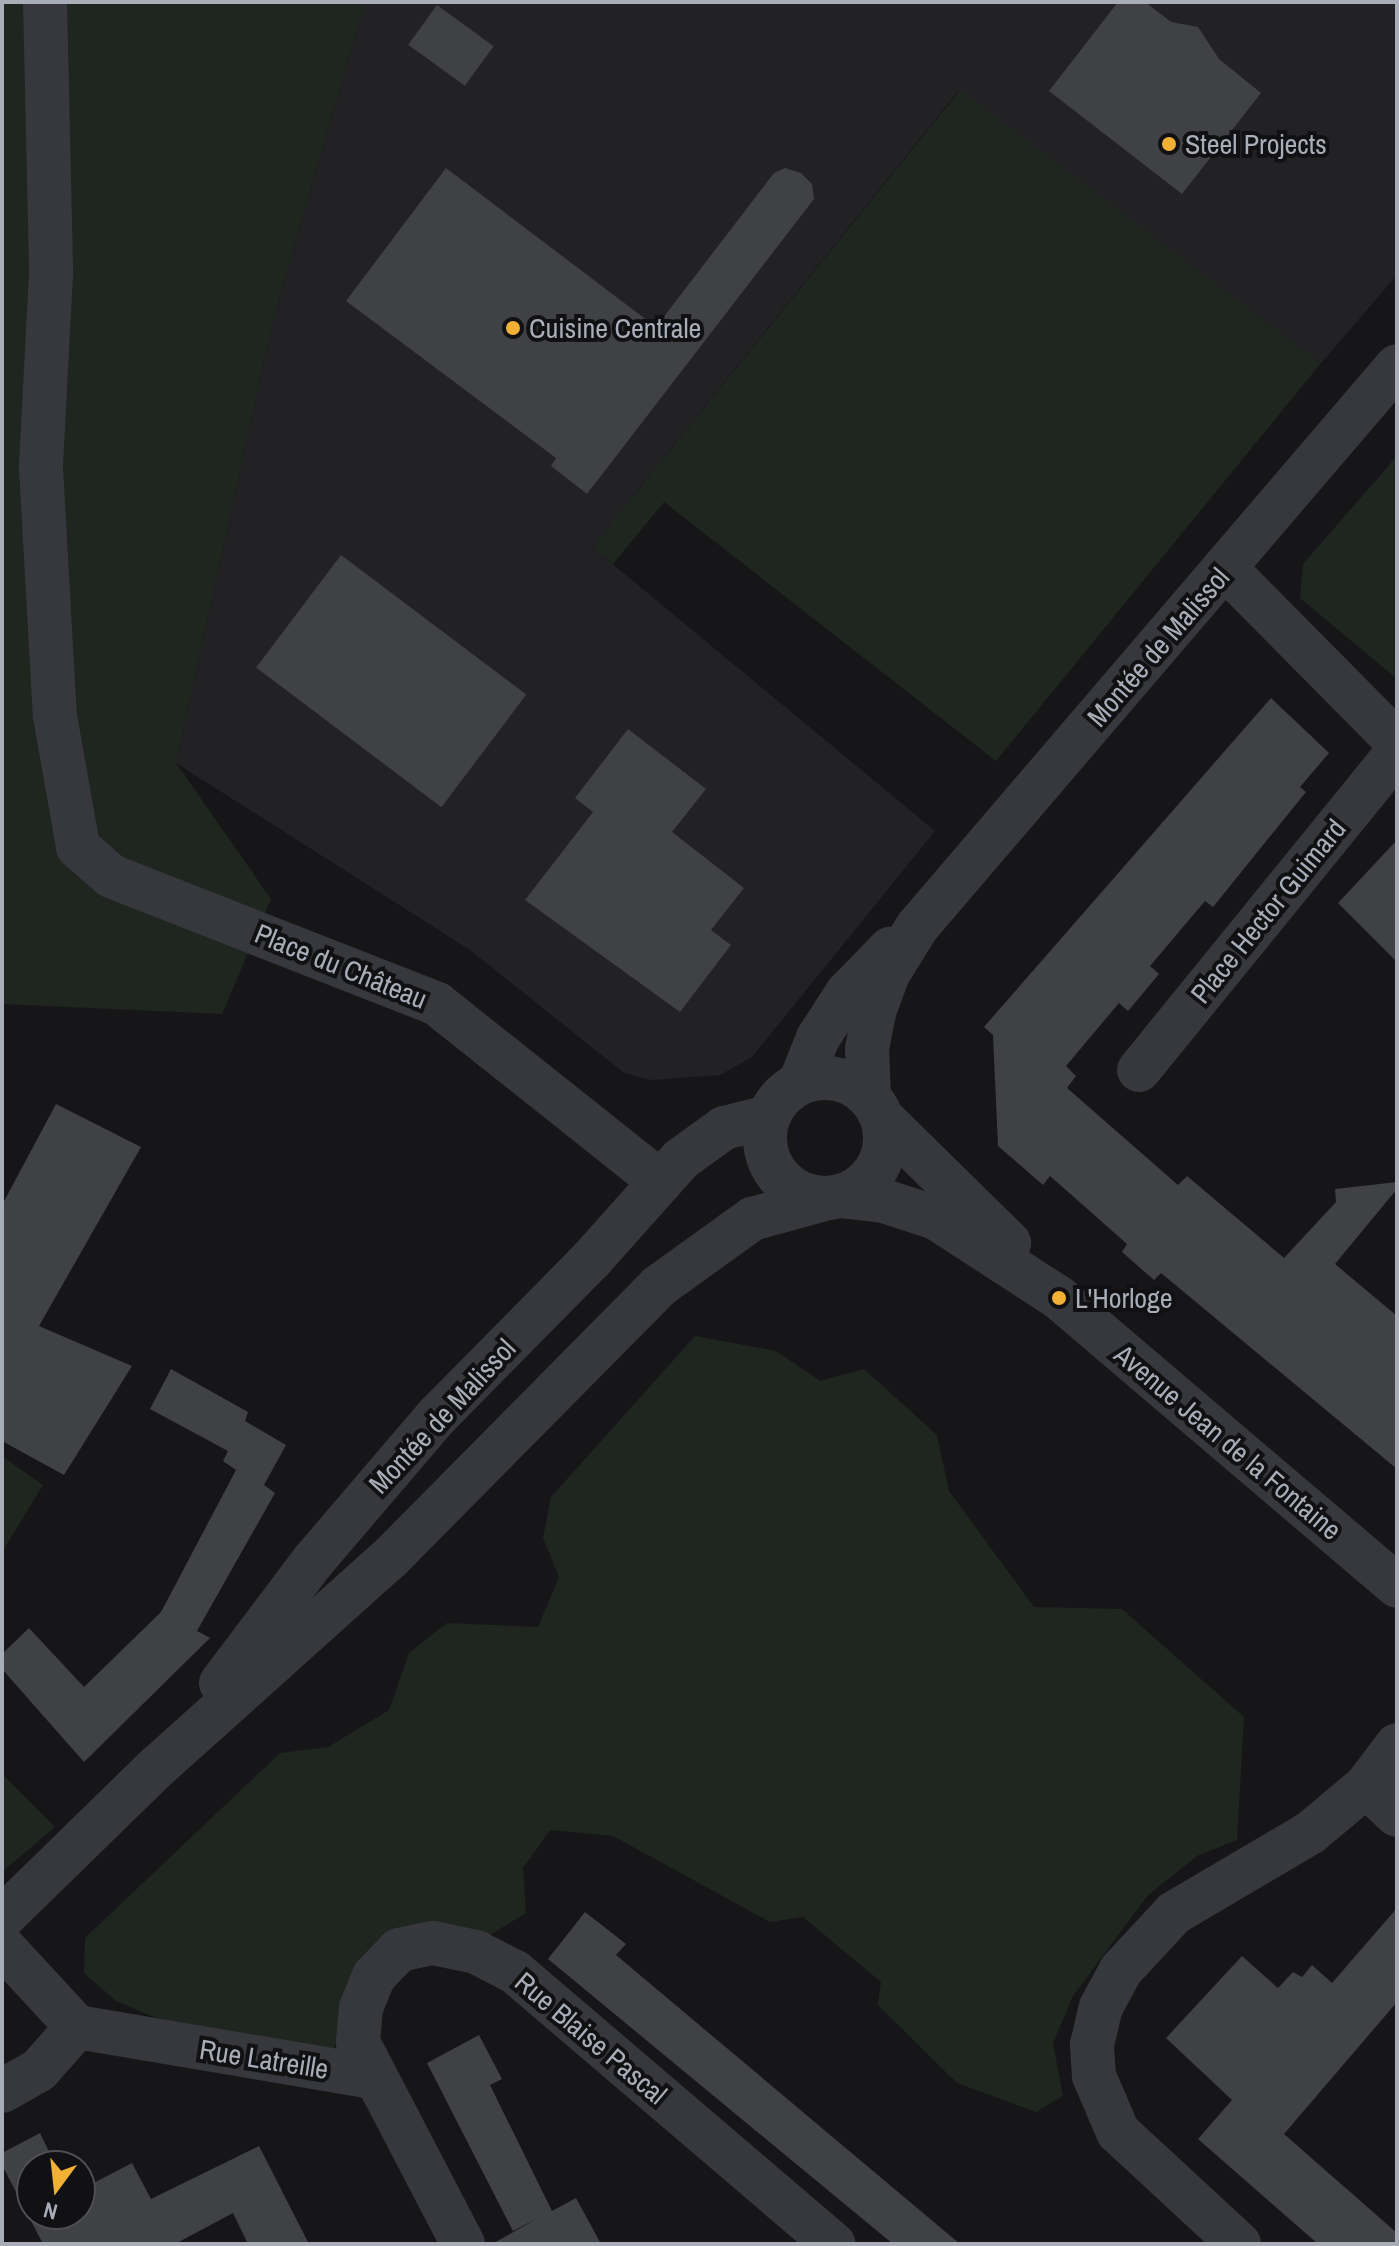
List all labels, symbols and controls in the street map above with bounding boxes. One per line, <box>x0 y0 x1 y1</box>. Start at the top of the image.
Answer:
place label: Steel Projects <box>1185 127 1327 161</box>
marker: Steel Projects <box>1160 135 1178 153</box>
place label: Cuisine Centrale <box>529 311 701 345</box>
marker: Cuisine Centrale <box>504 319 522 337</box>
street label: Montée de Malissol <box>1080 561 1236 733</box>
street label: Place Hector Guimard <box>1183 812 1353 1010</box>
street label: Place du Château <box>250 916 432 1016</box>
place label: L'Horloge <box>1075 1281 1173 1315</box>
marker: L'Horloge <box>1050 1289 1068 1307</box>
street label: Montée de Malissol <box>362 1332 522 1500</box>
street label: Avenue Jean de la Fontaine <box>1108 1337 1348 1547</box>
street label: Rue Blaise Pascal <box>508 1965 674 2111</box>
street label: Rue Latreille <box>197 2032 331 2086</box>
north arrow <box>16 2150 96 2230</box>
text: N <box>40 2195 60 2227</box>

